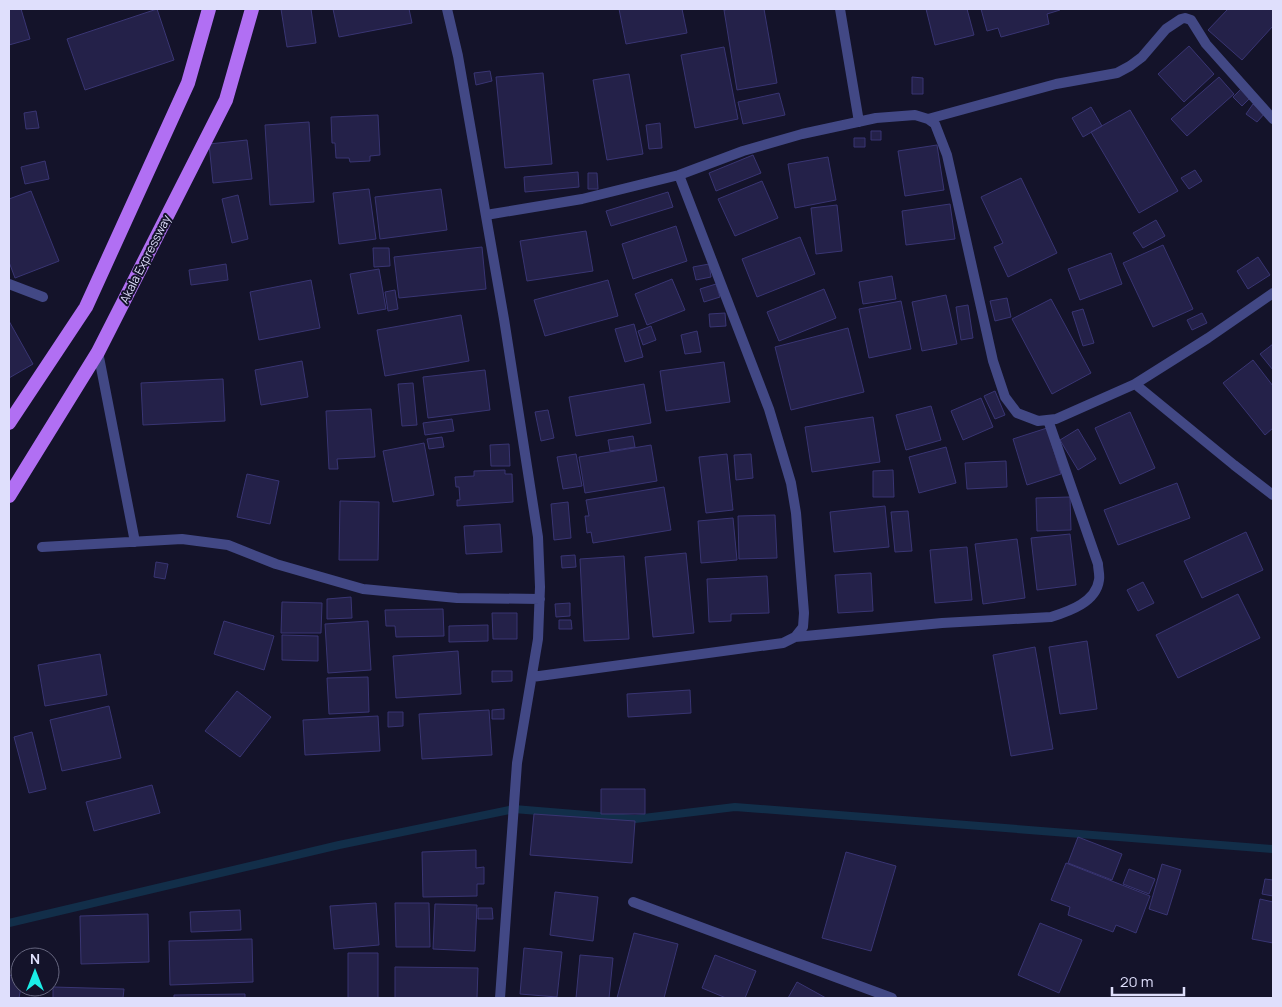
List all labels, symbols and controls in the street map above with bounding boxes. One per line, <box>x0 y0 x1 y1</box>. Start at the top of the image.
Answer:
street label: Akala Expressway <box>115 211 175 306</box>
north arrow <box>10 947 60 997</box>
text: N <box>30 949 40 968</box>
scale bar <box>1112 964 1184 996</box>
text: 20 m <box>1120 971 1153 992</box>

